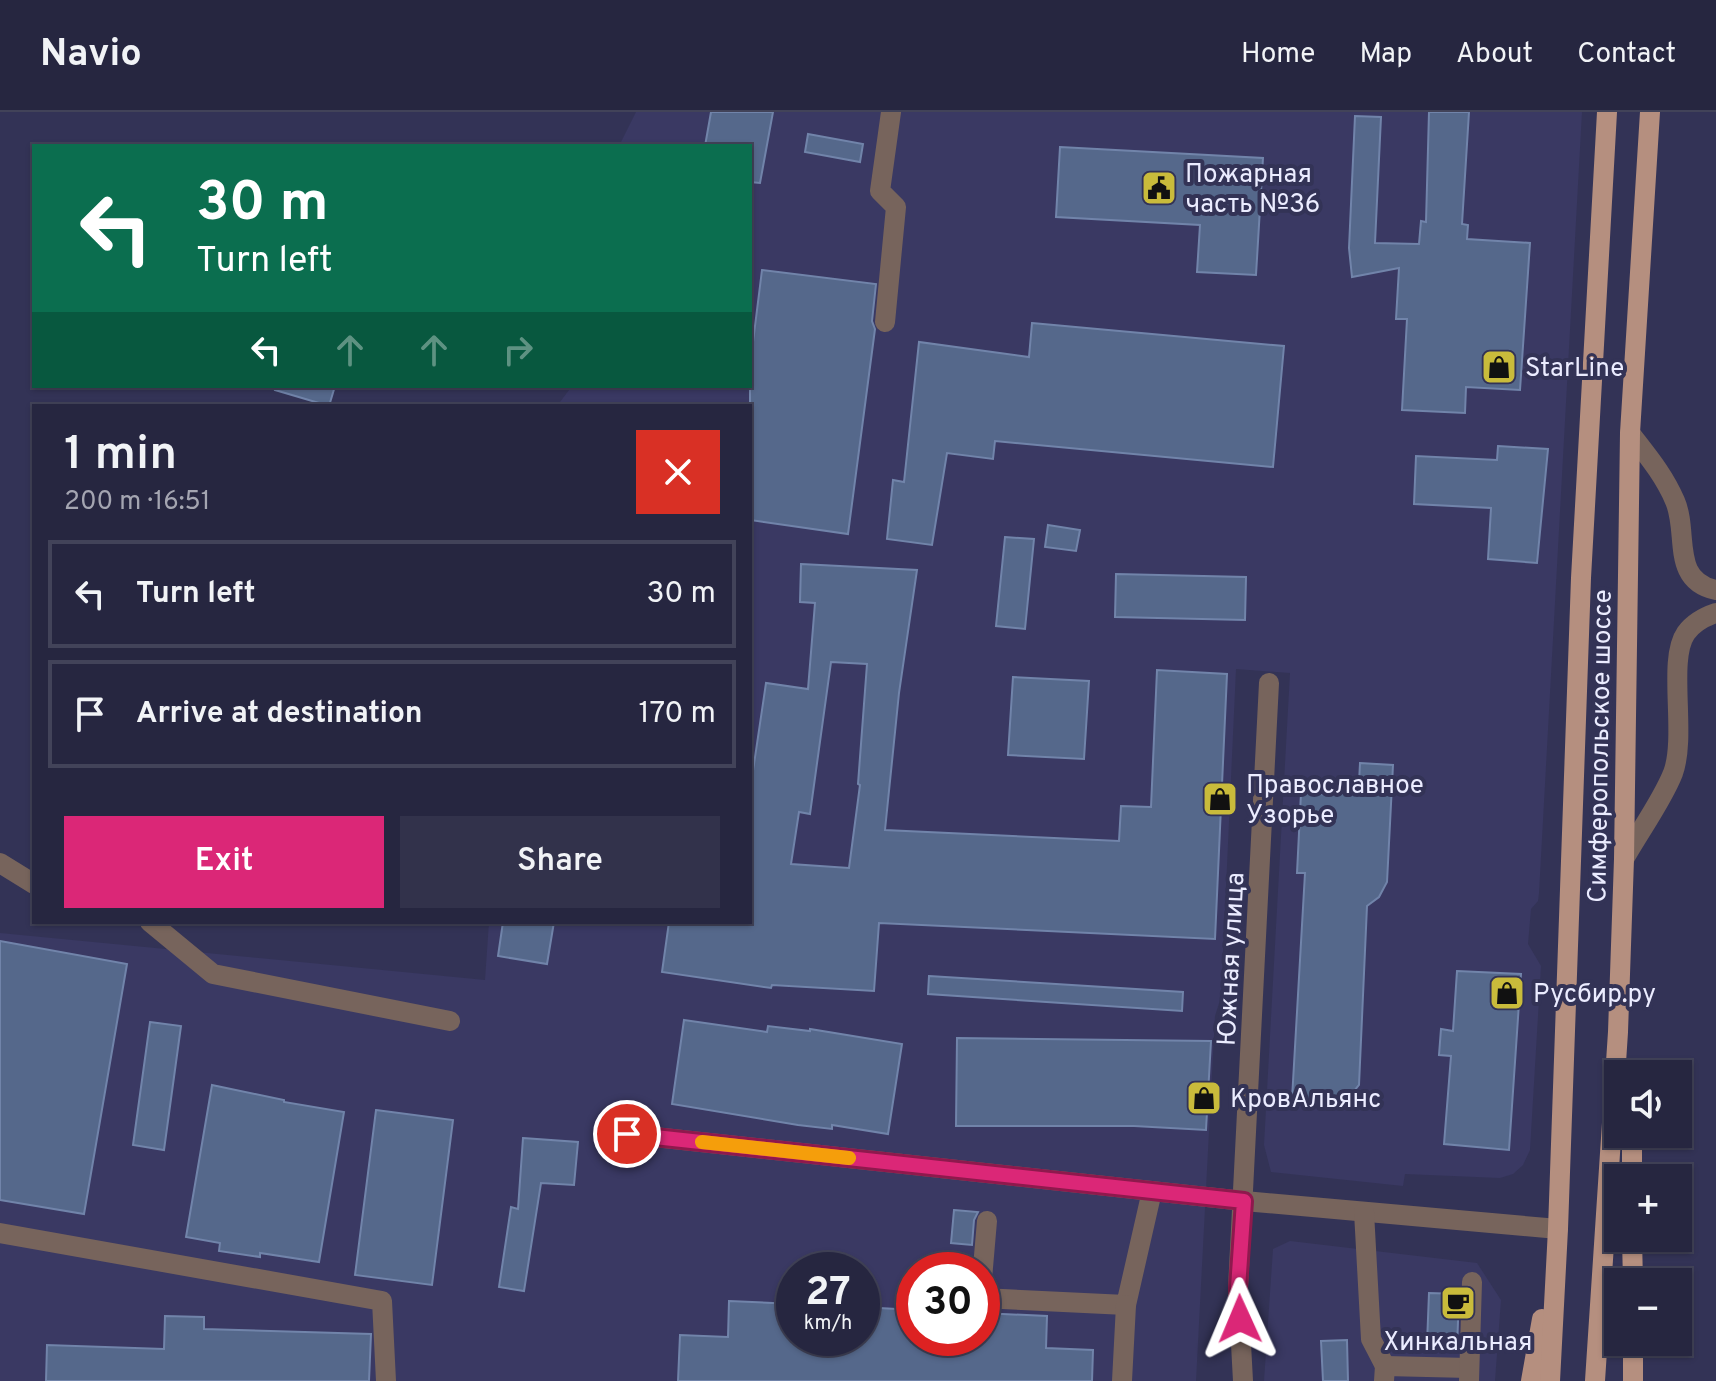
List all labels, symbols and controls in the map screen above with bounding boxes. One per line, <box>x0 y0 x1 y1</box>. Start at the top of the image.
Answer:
text: Navio <box>40 31 142 80</box>
text: Home <box>1241 37 1315 73</box>
text: Map <box>1359 37 1412 73</box>
text: About <box>1456 37 1533 73</box>
text: Contact <box>1577 37 1676 73</box>
place label: Пожарная часть №36 <box>1185 159 1320 222</box>
public building icon: Пожарная часть №36 <box>1140 169 1178 207</box>
text: 30 m <box>196 170 329 240</box>
icon: left <box>64 176 168 280</box>
text: Turn left <box>196 239 333 285</box>
icon: left <box>244 328 288 372</box>
icon: ahead <box>328 328 372 372</box>
icon: ahead <box>412 328 456 372</box>
icon: right <box>496 328 540 372</box>
shop icon: StarLine <box>1480 348 1518 386</box>
place label: StarLine <box>1525 353 1624 386</box>
text: 1 min <box>64 426 177 486</box>
button: close <box>636 430 720 514</box>
text: 200 m · 16:51 <box>64 486 210 519</box>
icon: left <box>68 572 112 616</box>
text: Turn left <box>136 576 256 613</box>
text: 30 m <box>647 576 716 613</box>
street label: Симферопольское шоссе <box>1582 589 1621 903</box>
icon: arrive <box>68 692 112 736</box>
text: Arrive at destination <box>136 696 422 733</box>
text: 170 m <box>638 696 716 733</box>
place label: Православное Узорье <box>1246 770 1424 833</box>
shop icon: Православное Узорье <box>1201 780 1239 818</box>
button: Exit <box>64 816 384 908</box>
button: Share <box>400 816 720 908</box>
street label: Южная улица <box>1211 871 1254 1047</box>
shop icon: Русбир.ру <box>1488 974 1526 1012</box>
place label: Русбир.ру <box>1533 979 1656 1012</box>
map controls <box>1604 1060 1692 1356</box>
button: sound <box>1604 1060 1692 1148</box>
shop icon: КровАльянс <box>1185 1079 1223 1117</box>
place label: КровАльянс <box>1230 1084 1381 1117</box>
pin <box>593 1100 661 1168</box>
icon: arrive <box>605 1112 649 1156</box>
button: + <box>1604 1164 1692 1252</box>
speed limit sign: 30 <box>896 1252 1000 1356</box>
button: − <box>1604 1268 1692 1356</box>
text: 27 <box>805 1269 851 1319</box>
position arrow <box>1198 1277 1282 1361</box>
cafe icon: Хинкальная <box>1439 1284 1477 1322</box>
text: km/h <box>804 1311 852 1337</box>
place label: Хинкальная <box>1384 1327 1532 1360</box>

